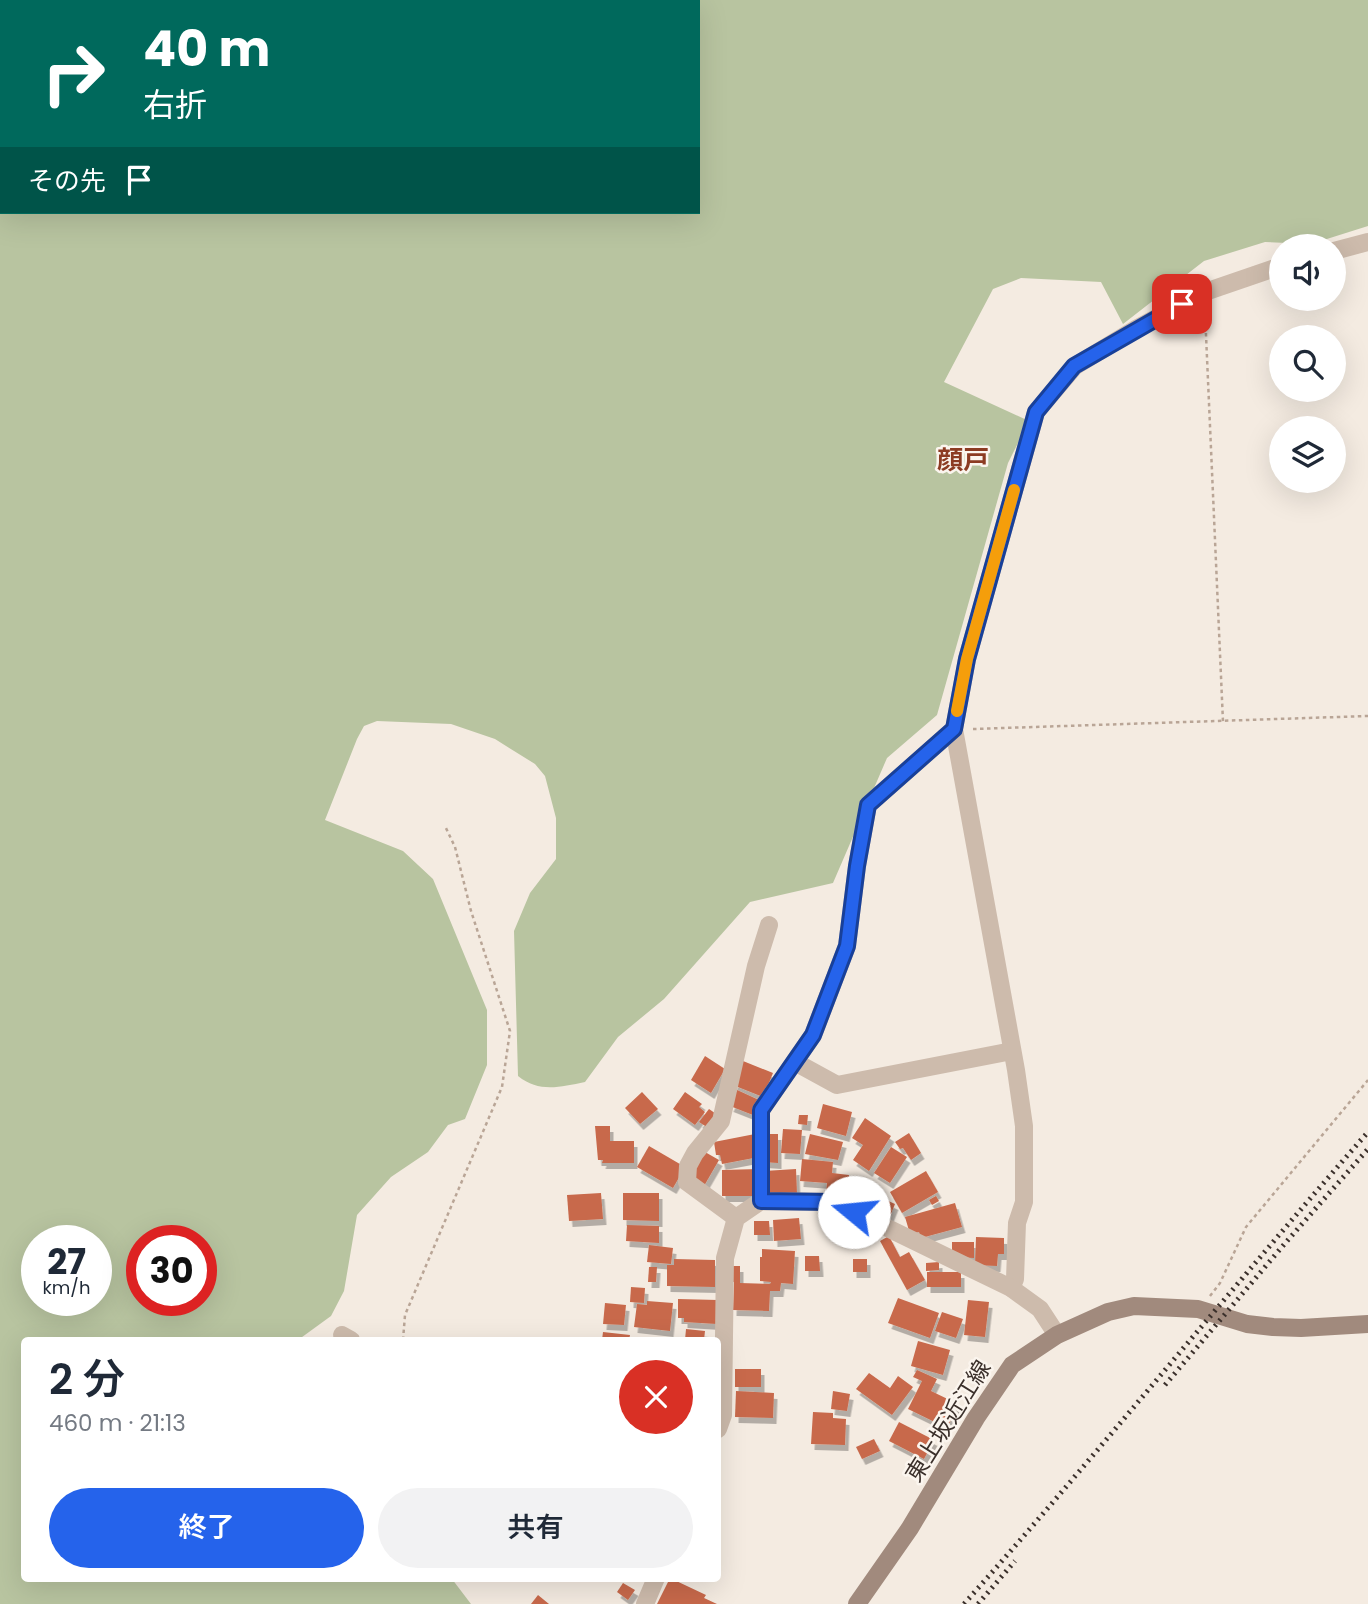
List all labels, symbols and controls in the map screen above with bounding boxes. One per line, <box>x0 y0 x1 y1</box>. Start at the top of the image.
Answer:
text: 40 m <box>143 15 270 83</box>
icon: right <box>28 28 119 119</box>
text: 右折 <box>143 82 207 127</box>
icon: arrive <box>120 161 158 199</box>
text: その先 <box>28 163 106 199</box>
map controls <box>1269 234 1346 493</box>
button: sound <box>1269 234 1346 311</box>
pin <box>1152 274 1212 334</box>
icon: arrive <box>1163 285 1201 323</box>
button: search <box>1269 325 1346 402</box>
button: layers <box>1269 416 1346 493</box>
district label: 顔戸 <box>937 442 989 478</box>
position arrow <box>817 1175 891 1249</box>
speed limit sign: 30 <box>126 1225 217 1316</box>
text: 27 <box>47 1237 86 1286</box>
text: km/h <box>43 1275 90 1300</box>
text: 2 分 <box>49 1350 125 1409</box>
street label: 東上坂近江線 <box>898 1354 998 1488</box>
button: close <box>619 1360 693 1434</box>
text: 460 m · 21:13 <box>49 1407 186 1439</box>
button: 終了 <box>49 1488 364 1568</box>
button: 共有 <box>378 1488 693 1568</box>

